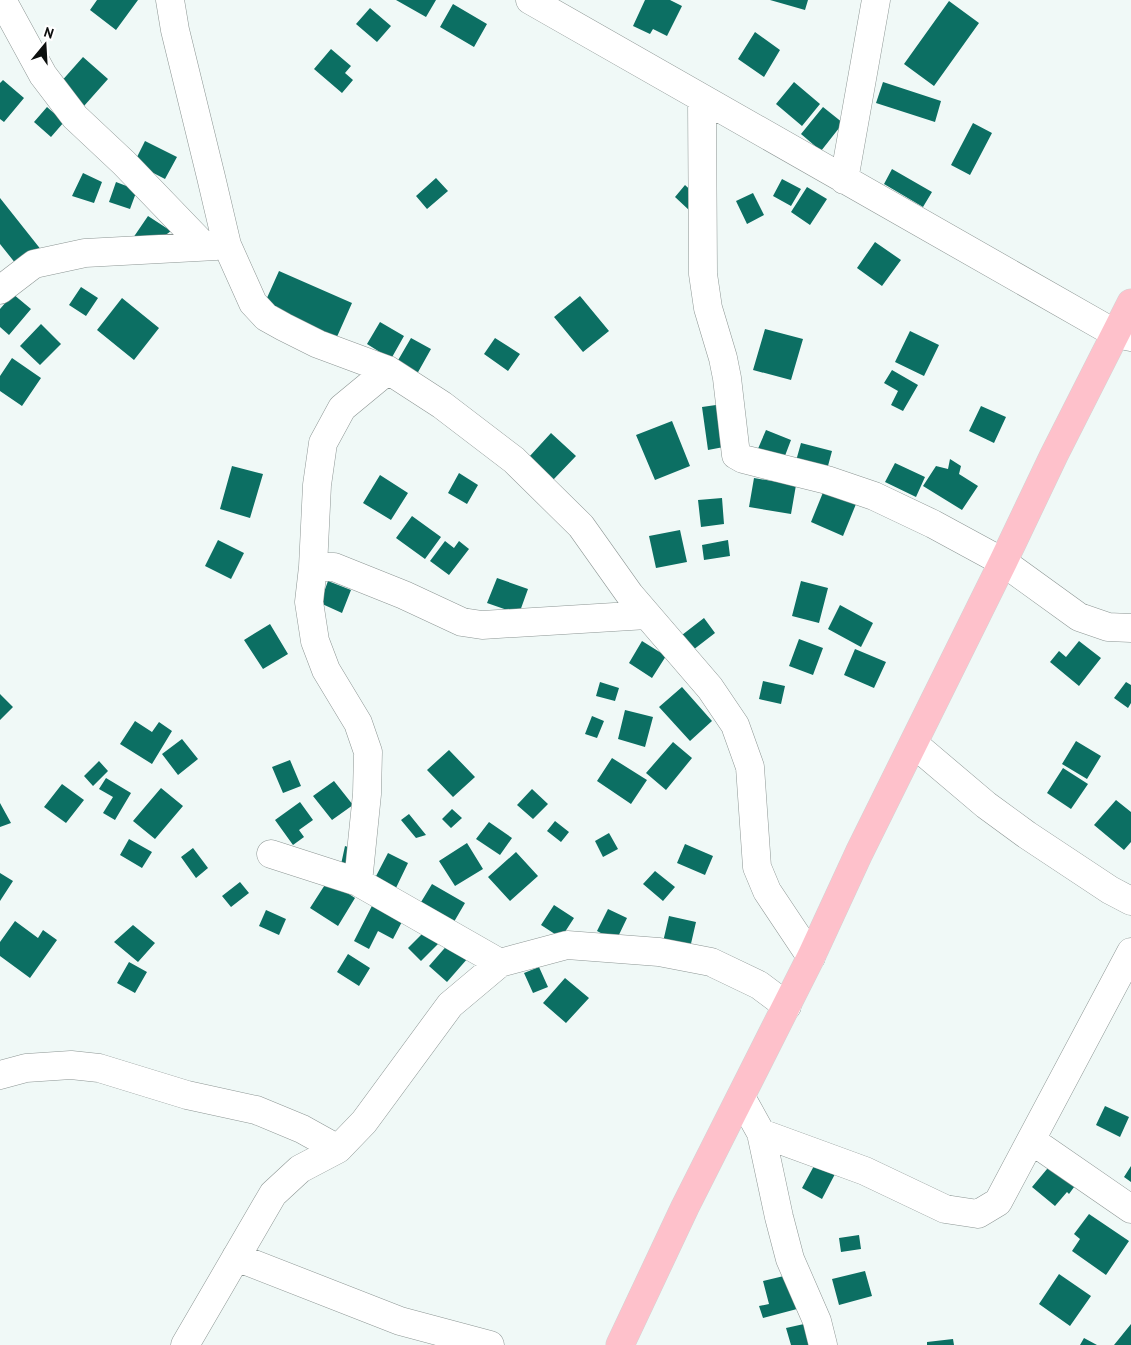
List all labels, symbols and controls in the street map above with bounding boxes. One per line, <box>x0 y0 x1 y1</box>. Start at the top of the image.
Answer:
north arrow <box>20 20 70 70</box>
text: N <box>42 23 56 43</box>

